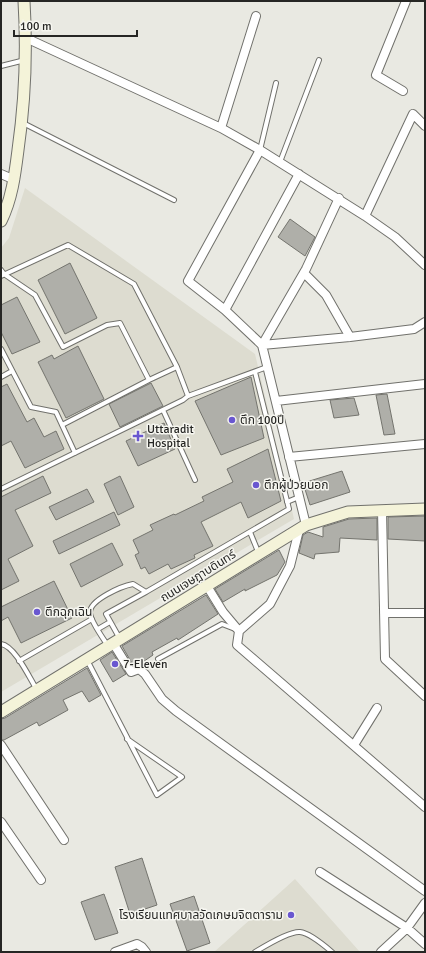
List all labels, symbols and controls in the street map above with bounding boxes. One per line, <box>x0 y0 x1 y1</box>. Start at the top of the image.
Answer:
scale bar <box>14 12 137 38</box>
text: 100 m <box>20 19 52 34</box>
place label: ตึก 100ปี <box>240 413 284 428</box>
marker: ตึก 100ปี <box>227 415 237 425</box>
place label: Uttaradit Hospital <box>147 422 194 451</box>
marker: Uttaradit Hospital <box>132 430 144 442</box>
place label: ตึกผู้ป่วยนอก <box>264 478 328 493</box>
marker: ตึกผู้ป่วยนอก <box>251 480 261 490</box>
street label: ถนนเจษฎาบดินทร์ <box>158 547 239 606</box>
place label: ตึกฉุกเฉิน <box>45 605 92 620</box>
marker: ตึกฉุกเฉิน <box>32 607 42 617</box>
place label: 7-Eleven <box>123 657 168 672</box>
marker: 7-Eleven <box>110 659 120 669</box>
place label: โรงเรียนแทศบาลวัดเกษมจิตตาราม <box>119 908 283 923</box>
marker: โรงเรียนแทศบาลวัดเกษมจิตตาราม <box>286 910 296 920</box>

